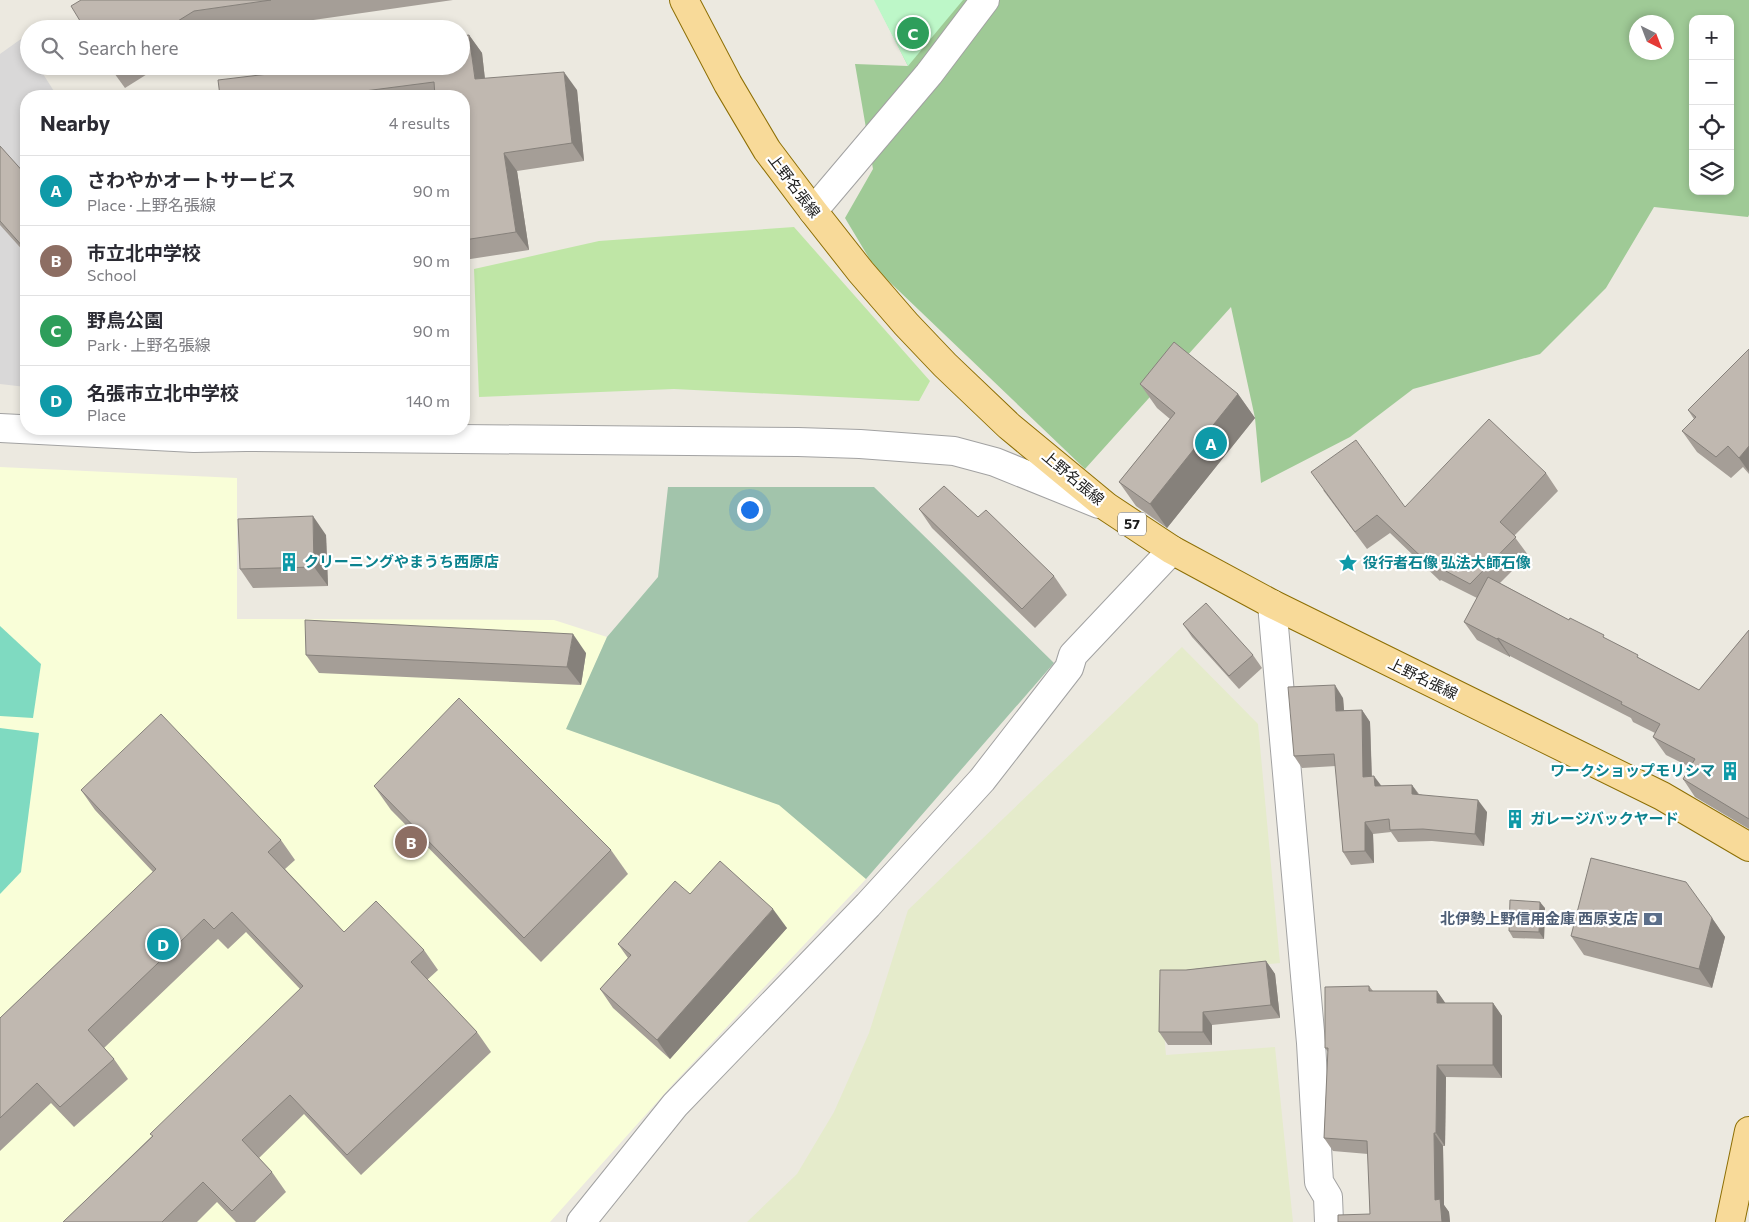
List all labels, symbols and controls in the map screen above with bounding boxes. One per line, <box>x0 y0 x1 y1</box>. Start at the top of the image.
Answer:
pin: C <box>897 14 929 52</box>
north arrow <box>1629 15 1674 60</box>
map controls <box>1689 15 1734 195</box>
button: + <box>1689 15 1734 60</box>
search box <box>20 20 470 75</box>
icon: search <box>38 34 66 62</box>
text: Search here <box>78 36 178 59</box>
button: − <box>1689 60 1734 105</box>
button: locate <box>1689 105 1734 150</box>
text: Nearby <box>40 110 110 135</box>
text: 4 results <box>389 113 450 132</box>
street label: 上野名張線 <box>765 150 825 221</box>
button: layers <box>1689 150 1734 195</box>
text: さわやかオートサービス <box>87 168 296 191</box>
text: A <box>50 181 62 200</box>
text: 90 m <box>413 181 450 200</box>
text: Place · 上野名張線 <box>87 195 216 214</box>
text: 市立北中学校 <box>87 241 201 264</box>
text: B <box>51 251 61 270</box>
text: 90 m <box>413 251 450 270</box>
text: School <box>87 265 137 284</box>
text: 野鳥公園 <box>87 308 163 331</box>
text: C <box>51 321 61 340</box>
text: 90 m <box>413 321 450 340</box>
text: Park · 上野名張線 <box>87 335 210 354</box>
text: 名張市立北中学校 <box>87 381 239 404</box>
text: D <box>50 391 62 410</box>
text: 140 m <box>406 391 450 410</box>
text: Place <box>87 405 126 424</box>
pin: A <box>1195 424 1227 462</box>
street label: 上野名張線 <box>1039 446 1108 508</box>
your location <box>737 497 763 523</box>
road number: 57 <box>1118 512 1146 536</box>
building icon: クリーニングやまうち西原店 <box>278 551 300 573</box>
place label: クリーニングやまうち西原店 <box>304 552 499 570</box>
place icon: 役行者石像 弘法大師石像 <box>1337 552 1359 574</box>
place label: 役行者石像 弘法大師石像 <box>1363 553 1531 571</box>
street label: 上野名張線 <box>1386 654 1461 703</box>
building icon: ワークショップモリシマ <box>1719 760 1741 782</box>
place label: ワークショップモリシマ <box>1550 761 1715 779</box>
building icon: ガレージバックヤード <box>1504 808 1526 830</box>
place label: ガレージバックヤード <box>1530 809 1679 827</box>
pin: B <box>395 823 427 861</box>
bank icon: 北伊勢上野信用金庫 西原支店 <box>1642 908 1664 930</box>
place label: 北伊勢上野信用金庫 西原支店 <box>1440 909 1638 927</box>
pin: D <box>147 925 179 963</box>

